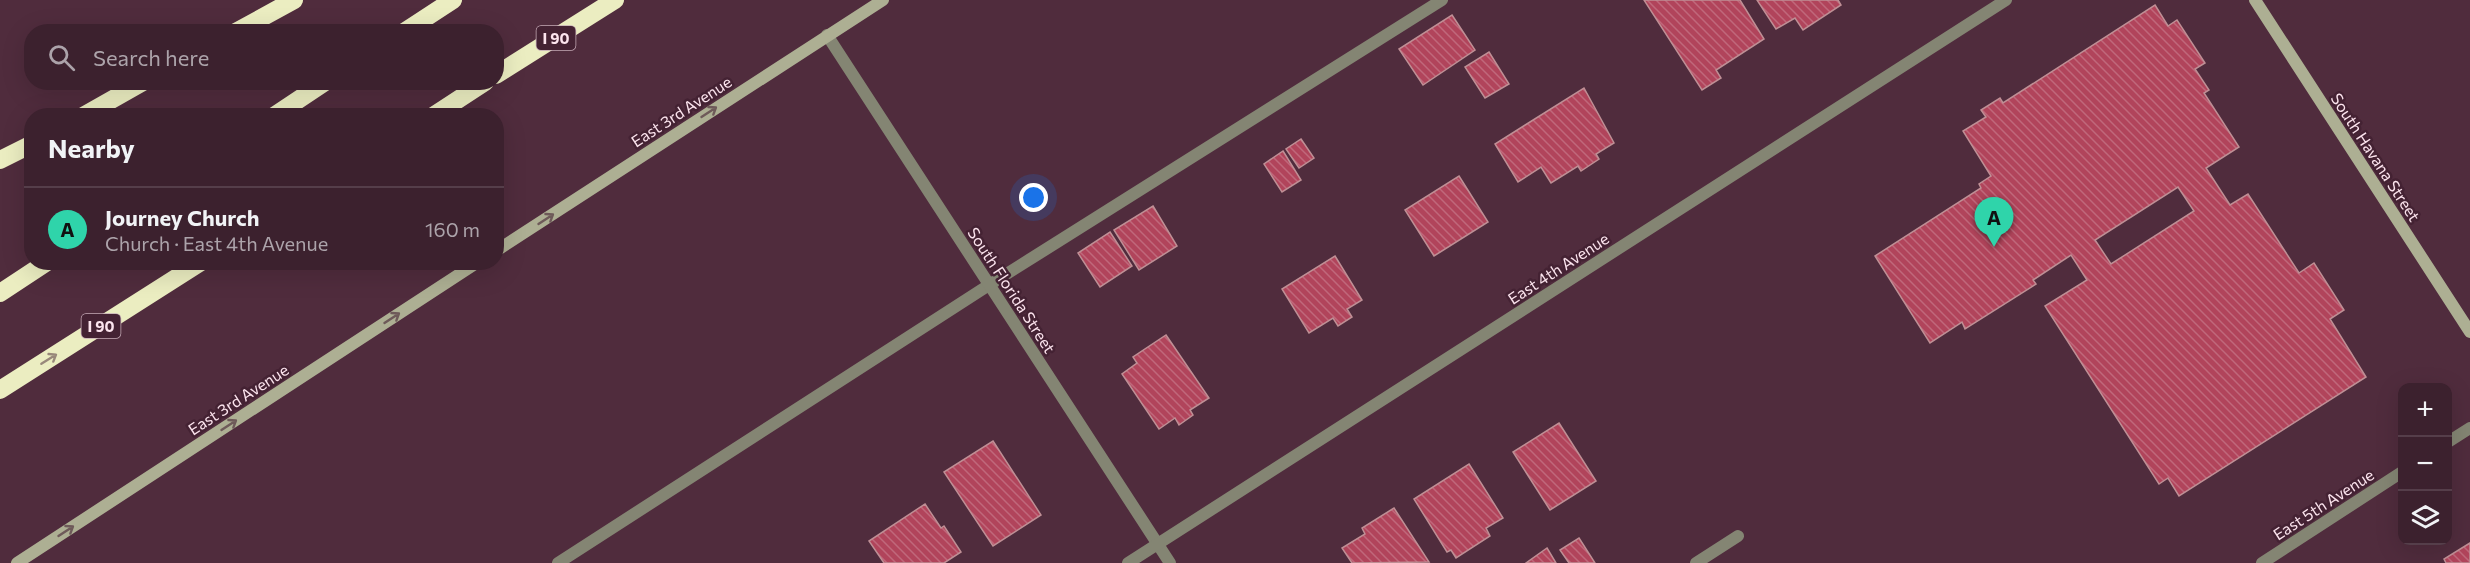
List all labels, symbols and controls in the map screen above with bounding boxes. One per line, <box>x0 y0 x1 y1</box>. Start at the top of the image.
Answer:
search box <box>24 24 504 90</box>
road number: I 90 <box>536 26 576 50</box>
icon: search <box>45 41 78 74</box>
text: Search here <box>93 44 209 71</box>
street label: East 3rd Avenue <box>627 72 735 150</box>
street label: South Havana Street <box>2327 89 2425 225</box>
one-way arrow <box>700 106 717 118</box>
text: Nearby <box>48 132 135 163</box>
your location <box>1019 183 1048 212</box>
pin: A <box>1974 198 2014 247</box>
text: Journey Church <box>105 204 260 231</box>
one-way arrow <box>537 212 554 225</box>
text: A <box>60 217 75 241</box>
text: 160 m <box>425 217 480 241</box>
street label: South Florida Street <box>964 224 1060 357</box>
street label: East 4th Avenue <box>1504 228 1612 308</box>
text: Church · East 4th Avenue <box>105 231 328 255</box>
one-way arrow <box>384 312 401 325</box>
road number: I 90 <box>82 314 120 338</box>
one-way arrow <box>41 353 57 365</box>
street label: East 3rd Avenue <box>184 360 292 438</box>
map controls <box>2398 383 2452 545</box>
button: + <box>2398 383 2452 437</box>
one-way arrow <box>220 418 237 430</box>
button: − <box>2398 437 2452 491</box>
street label: East 5th Avenue <box>2269 464 2377 544</box>
button: layers <box>2398 491 2452 545</box>
one-way arrow <box>57 525 73 537</box>

